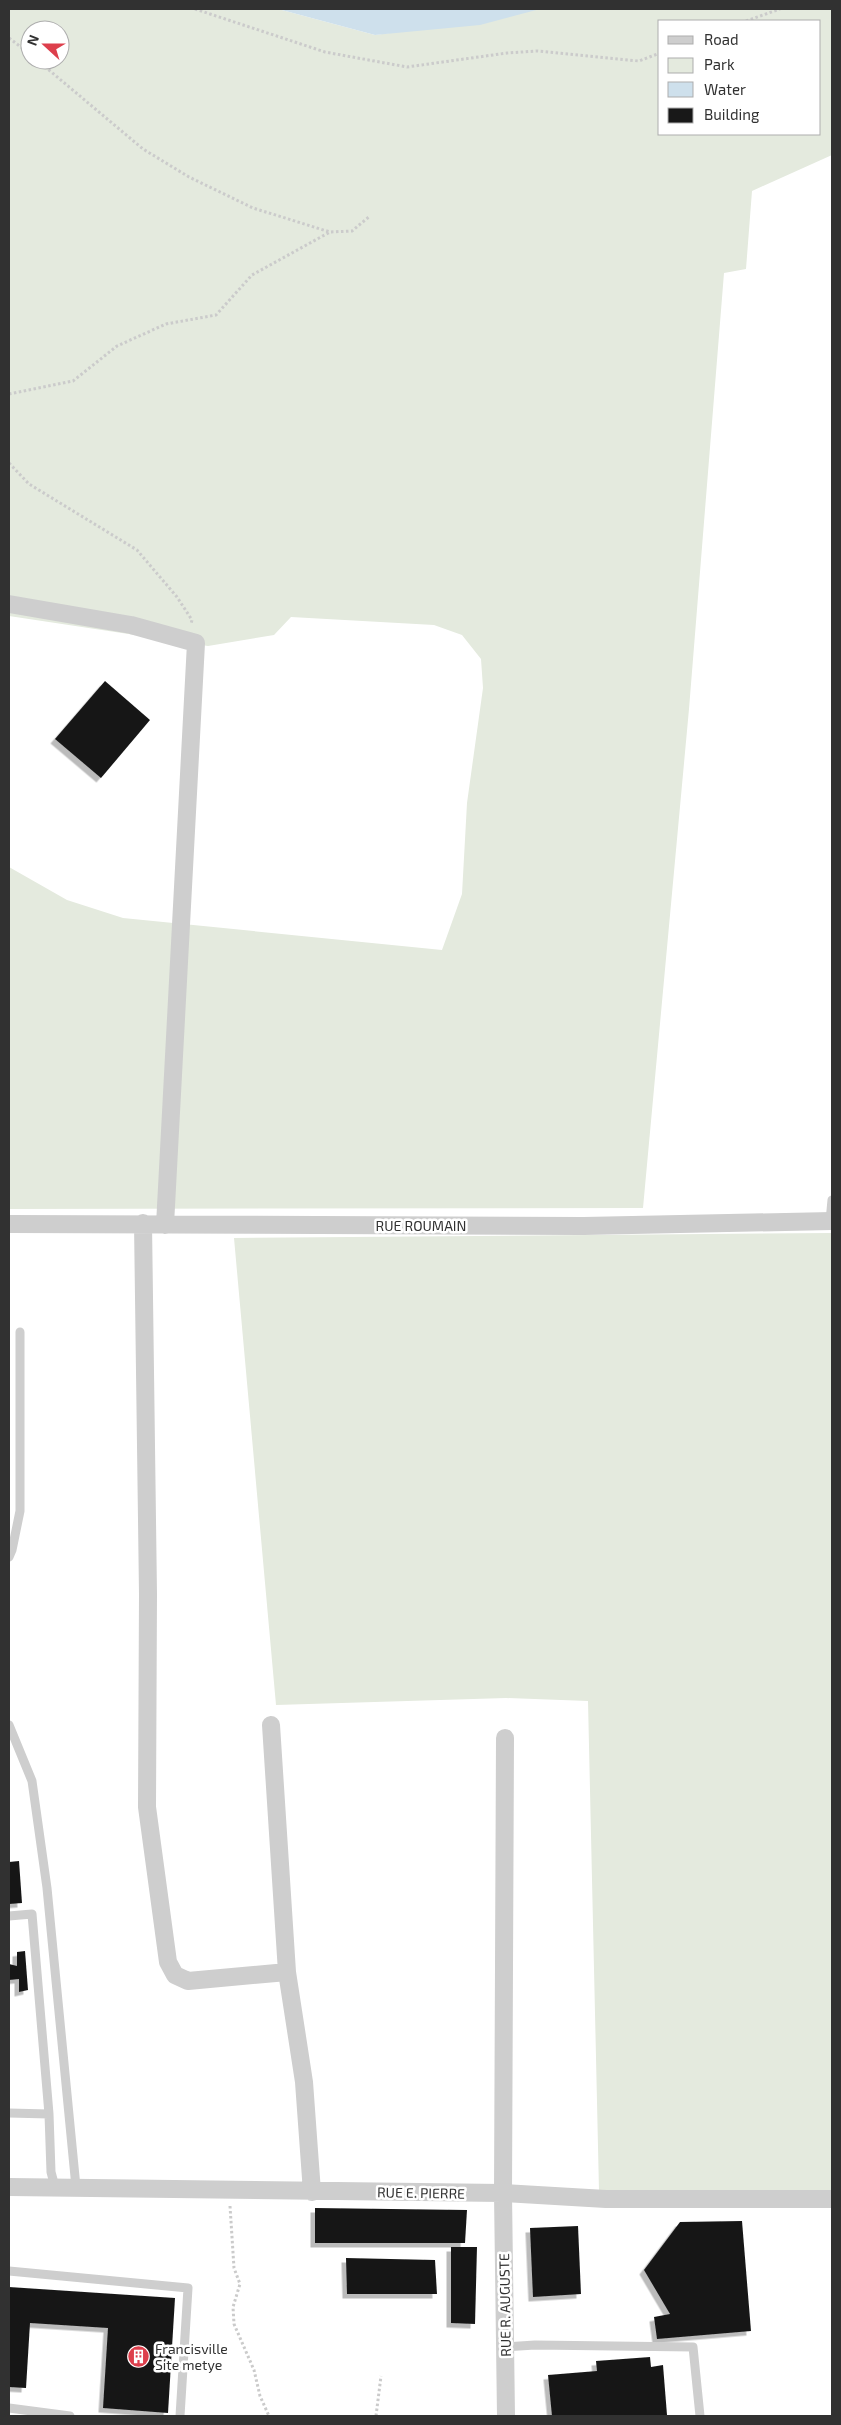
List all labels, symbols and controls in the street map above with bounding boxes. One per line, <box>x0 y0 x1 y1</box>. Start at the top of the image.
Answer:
north arrow <box>20 20 70 70</box>
legend <box>658 20 821 135</box>
text: Road <box>704 30 739 48</box>
text: N <box>23 32 42 48</box>
text: Park <box>704 55 735 73</box>
text: Water <box>704 80 746 98</box>
text: Building <box>704 105 760 123</box>
street label: RUE ROUMAIN <box>376 1217 466 1234</box>
street label: RUE E. PIERRE <box>377 2183 465 2202</box>
street label: RUE R. AUGUSTE <box>495 2253 514 2357</box>
place label: Francisville Site metye <box>155 2340 228 2373</box>
building icon: Francisville Site metye <box>127 2345 151 2369</box>

